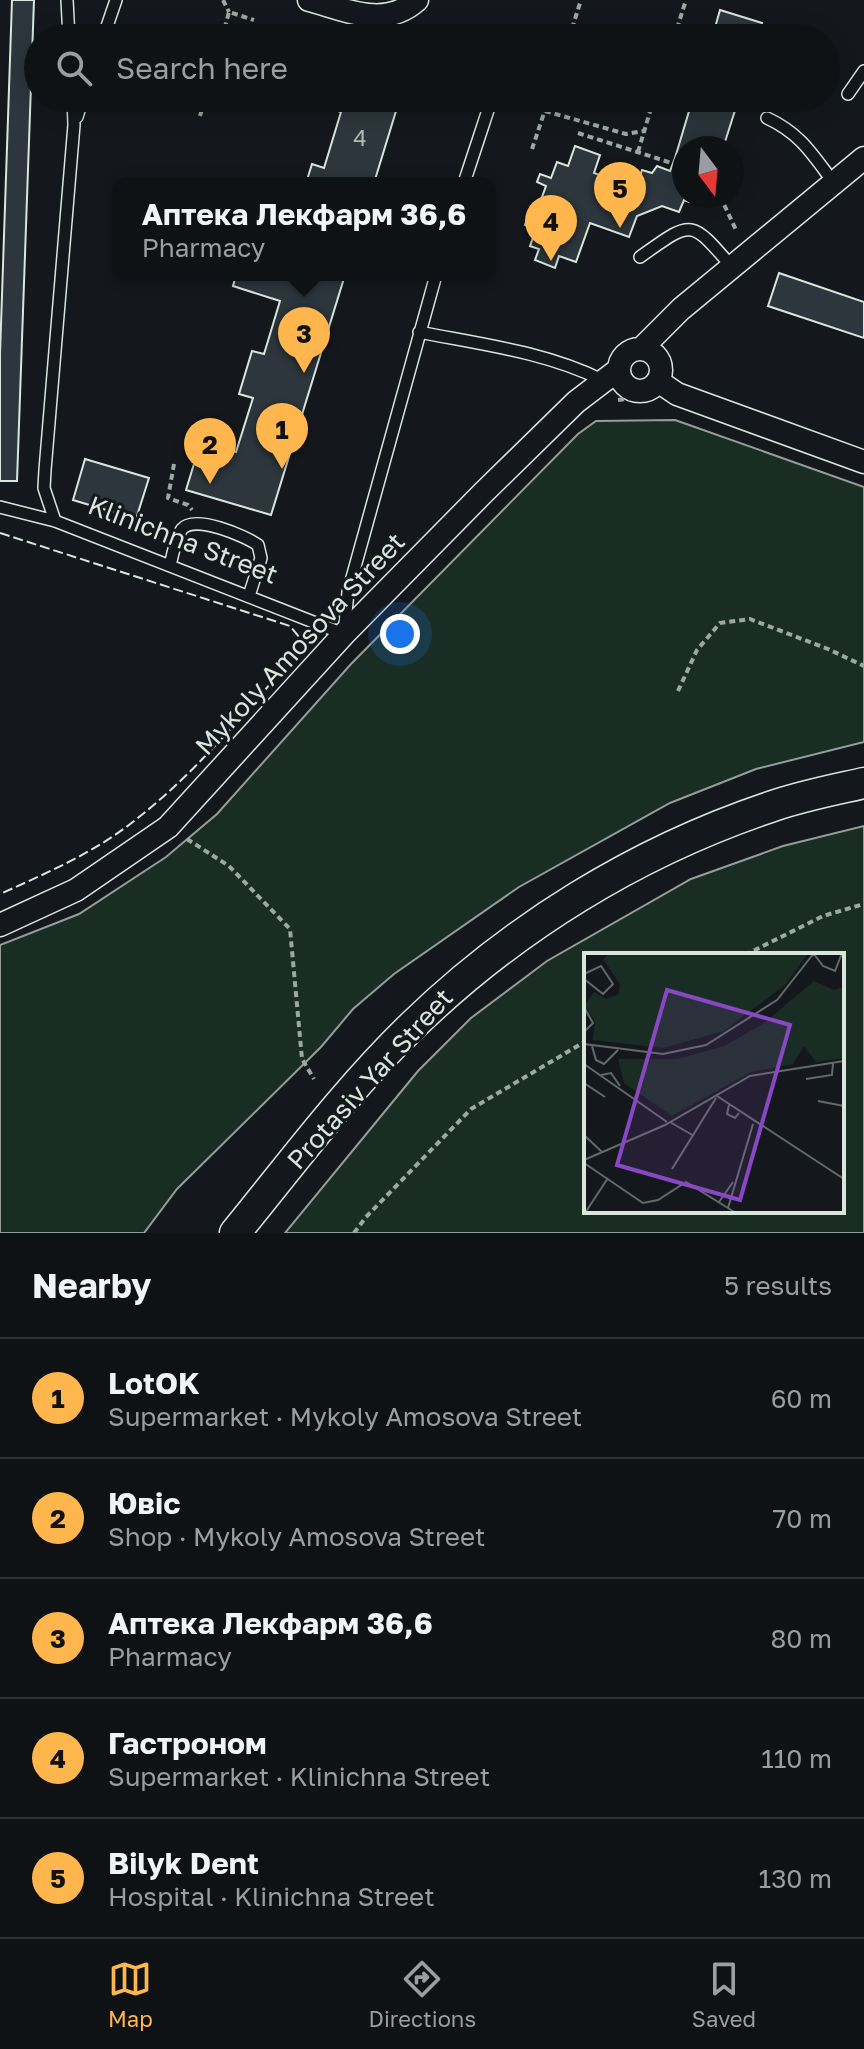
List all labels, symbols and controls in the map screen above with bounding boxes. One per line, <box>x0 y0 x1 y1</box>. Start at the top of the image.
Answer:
search box <box>24 24 840 112</box>
icon: search <box>52 46 96 90</box>
text: Search here <box>116 50 288 86</box>
house number: 4 <box>353 124 367 151</box>
north arrow <box>672 136 744 208</box>
pin: 5 <box>594 162 646 228</box>
popup <box>112 177 496 281</box>
pin: 4 <box>525 195 577 261</box>
text: Аптека Лекфарм 36,6 <box>142 196 466 232</box>
text: Pharmacy <box>142 232 265 263</box>
pin: 3 <box>278 307 330 373</box>
pin: 1 <box>256 403 308 469</box>
pin: 2 <box>184 418 236 484</box>
street label: Klinichna Street <box>84 489 282 590</box>
street label: Mykoly Amosova Street <box>189 526 411 761</box>
your location <box>380 614 420 654</box>
inset map <box>584 953 844 1213</box>
street label: Protasiv Yar Street <box>280 982 459 1175</box>
text: Nearby <box>32 1265 152 1305</box>
text: 5 results <box>724 1270 832 1301</box>
text: LotOK <box>108 1365 200 1401</box>
text: 1 <box>51 1383 65 1414</box>
text: 60 m <box>771 1383 832 1414</box>
text: Supermarket · Mykoly Amosova Street <box>108 1401 582 1432</box>
text: Ювіс <box>108 1485 180 1521</box>
text: 2 <box>50 1503 66 1534</box>
text: 70 m <box>773 1503 832 1534</box>
text: Shop · Mykoly Amosova Street <box>108 1521 485 1552</box>
text: Аптека Лекфарм 36,6 <box>108 1605 433 1641</box>
text: 3 <box>50 1623 66 1654</box>
text: 80 m <box>771 1623 832 1654</box>
text: Pharmacy <box>108 1641 232 1672</box>
text: Гастроном <box>108 1725 267 1761</box>
text: 4 <box>50 1743 66 1774</box>
text: 110 m <box>761 1743 832 1774</box>
text: Supermarket · Klinichna Street <box>108 1761 490 1792</box>
text: Bilyk Dent <box>108 1845 259 1881</box>
text: 5 <box>50 1863 66 1894</box>
text: 130 m <box>759 1863 832 1894</box>
text: Hospital · Klinichna Street <box>108 1881 435 1912</box>
tab: Map <box>108 1957 153 2032</box>
tab: Directions <box>369 1957 476 2032</box>
tab: Saved <box>692 1957 756 2032</box>

